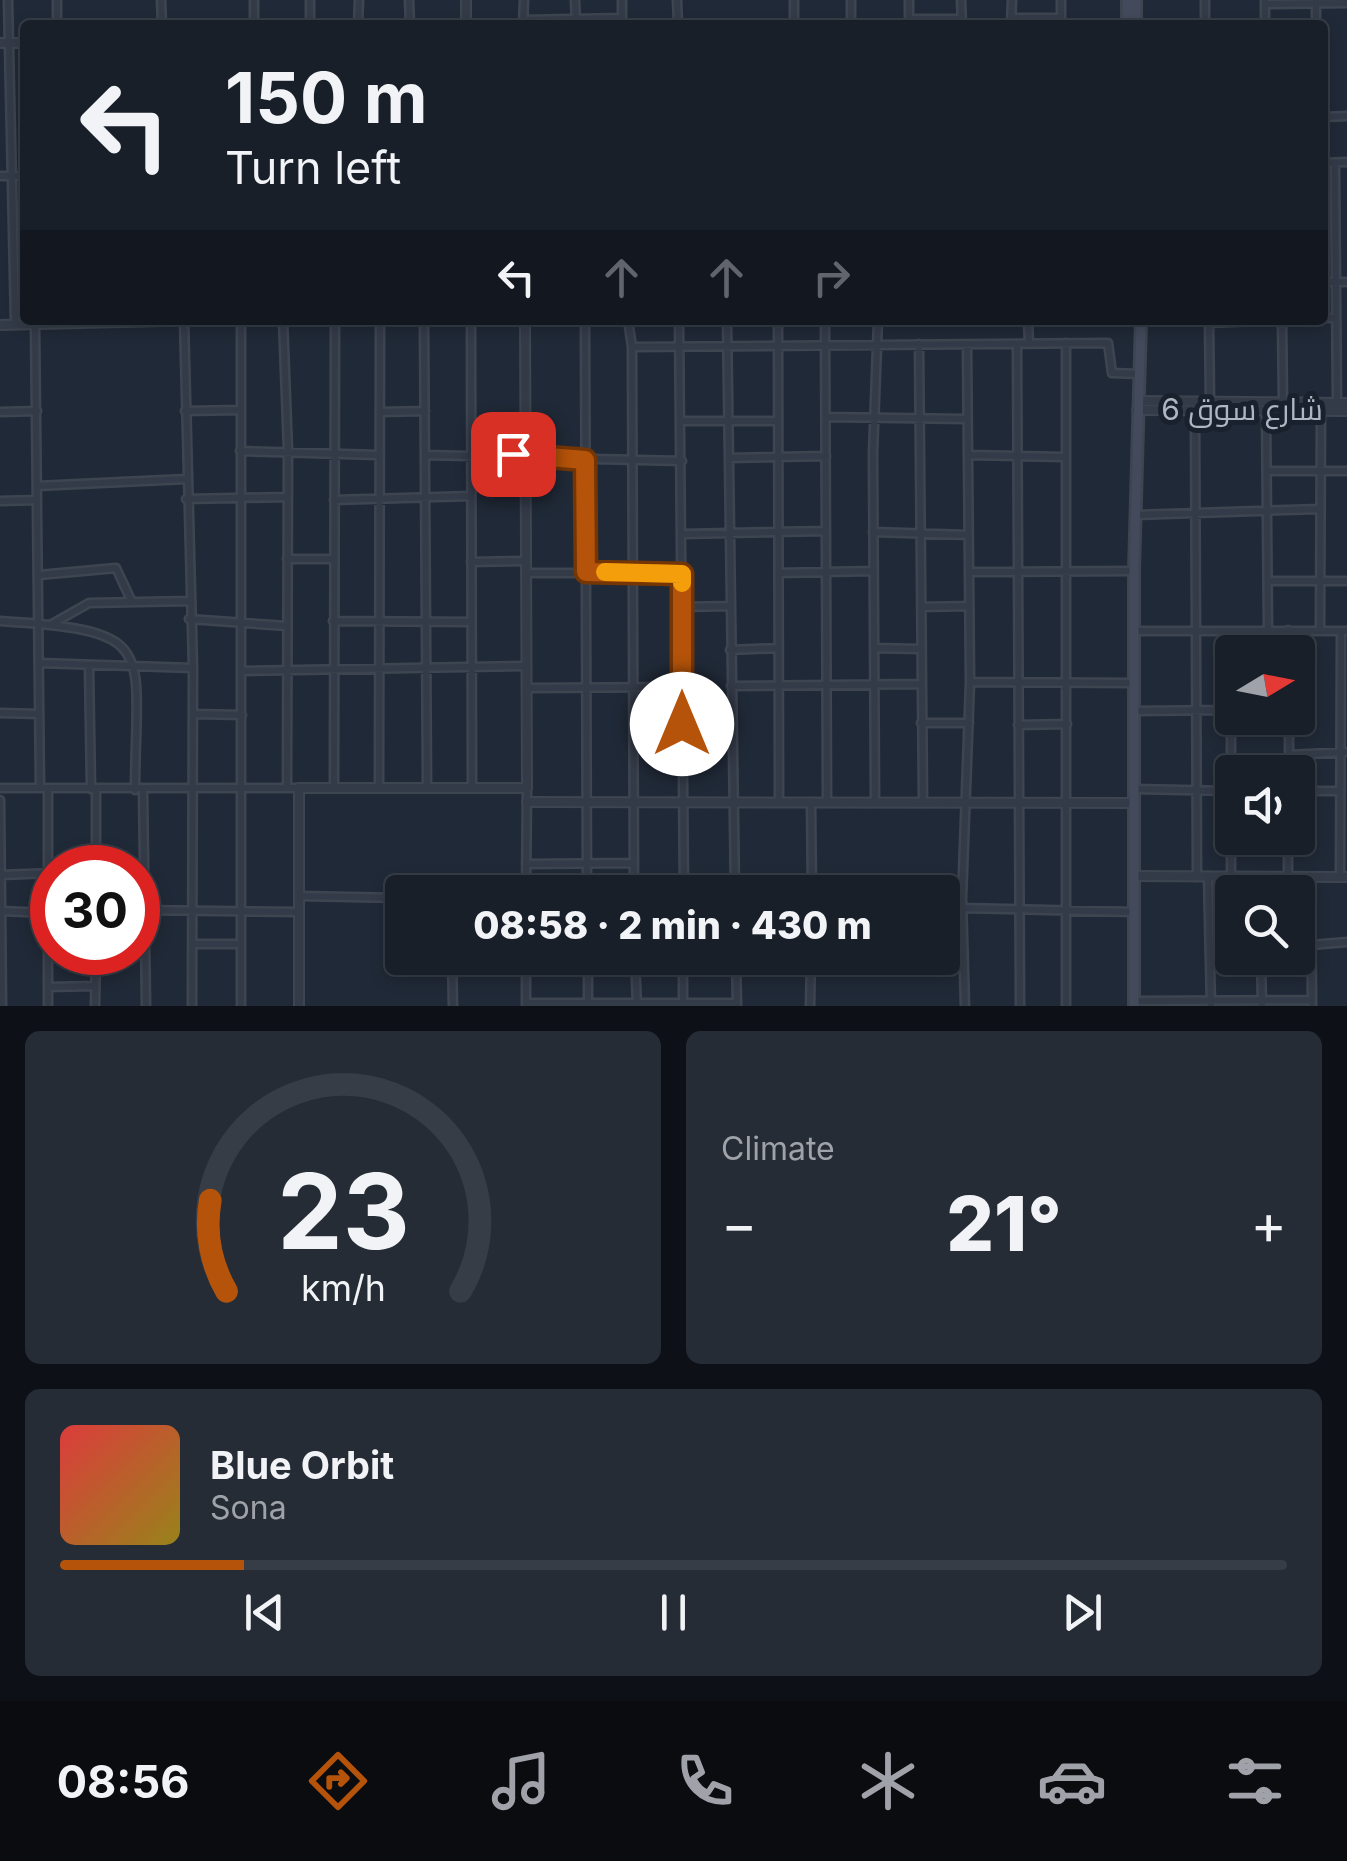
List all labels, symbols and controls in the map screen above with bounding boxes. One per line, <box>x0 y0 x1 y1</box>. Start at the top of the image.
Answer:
text: 150 m <box>225 55 428 140</box>
icon: left <box>60 60 190 190</box>
text: Turn left <box>225 140 401 195</box>
icon: left <box>489 250 544 305</box>
icon: ahead <box>594 250 649 305</box>
icon: ahead <box>699 250 754 305</box>
icon: right <box>804 250 859 305</box>
street label: شارع سوق 6 <box>1161 391 1323 430</box>
pin <box>471 412 556 497</box>
icon: arrive <box>486 427 541 482</box>
north arrow <box>1215 635 1315 735</box>
map controls <box>1215 635 1315 975</box>
position arrow <box>630 672 734 776</box>
button: sound <box>1215 755 1315 855</box>
speed limit sign: 30 <box>30 845 160 975</box>
button: search <box>1215 875 1315 975</box>
text: 08:58 · 2 min · 430 m <box>473 902 872 948</box>
text: Climate <box>721 1129 835 1168</box>
text: 23 <box>277 1148 409 1274</box>
text: 21° <box>946 1178 1062 1269</box>
text: − <box>721 1191 757 1257</box>
text: + <box>1251 1191 1287 1257</box>
text: km/h <box>301 1266 385 1310</box>
text: Blue Orbit <box>210 1442 394 1488</box>
text: Sona <box>210 1488 287 1527</box>
icon: previous <box>237 1585 292 1640</box>
icon: pause <box>646 1585 701 1640</box>
icon: next <box>1055 1585 1110 1640</box>
icon: directions <box>303 1746 373 1816</box>
icon: music <box>486 1746 556 1816</box>
icon: phone <box>670 1746 740 1816</box>
icon: climate <box>853 1746 923 1816</box>
icon: car <box>1037 1746 1107 1816</box>
icon: filters <box>1220 1746 1290 1816</box>
text: 08:56 <box>57 1754 189 1809</box>

